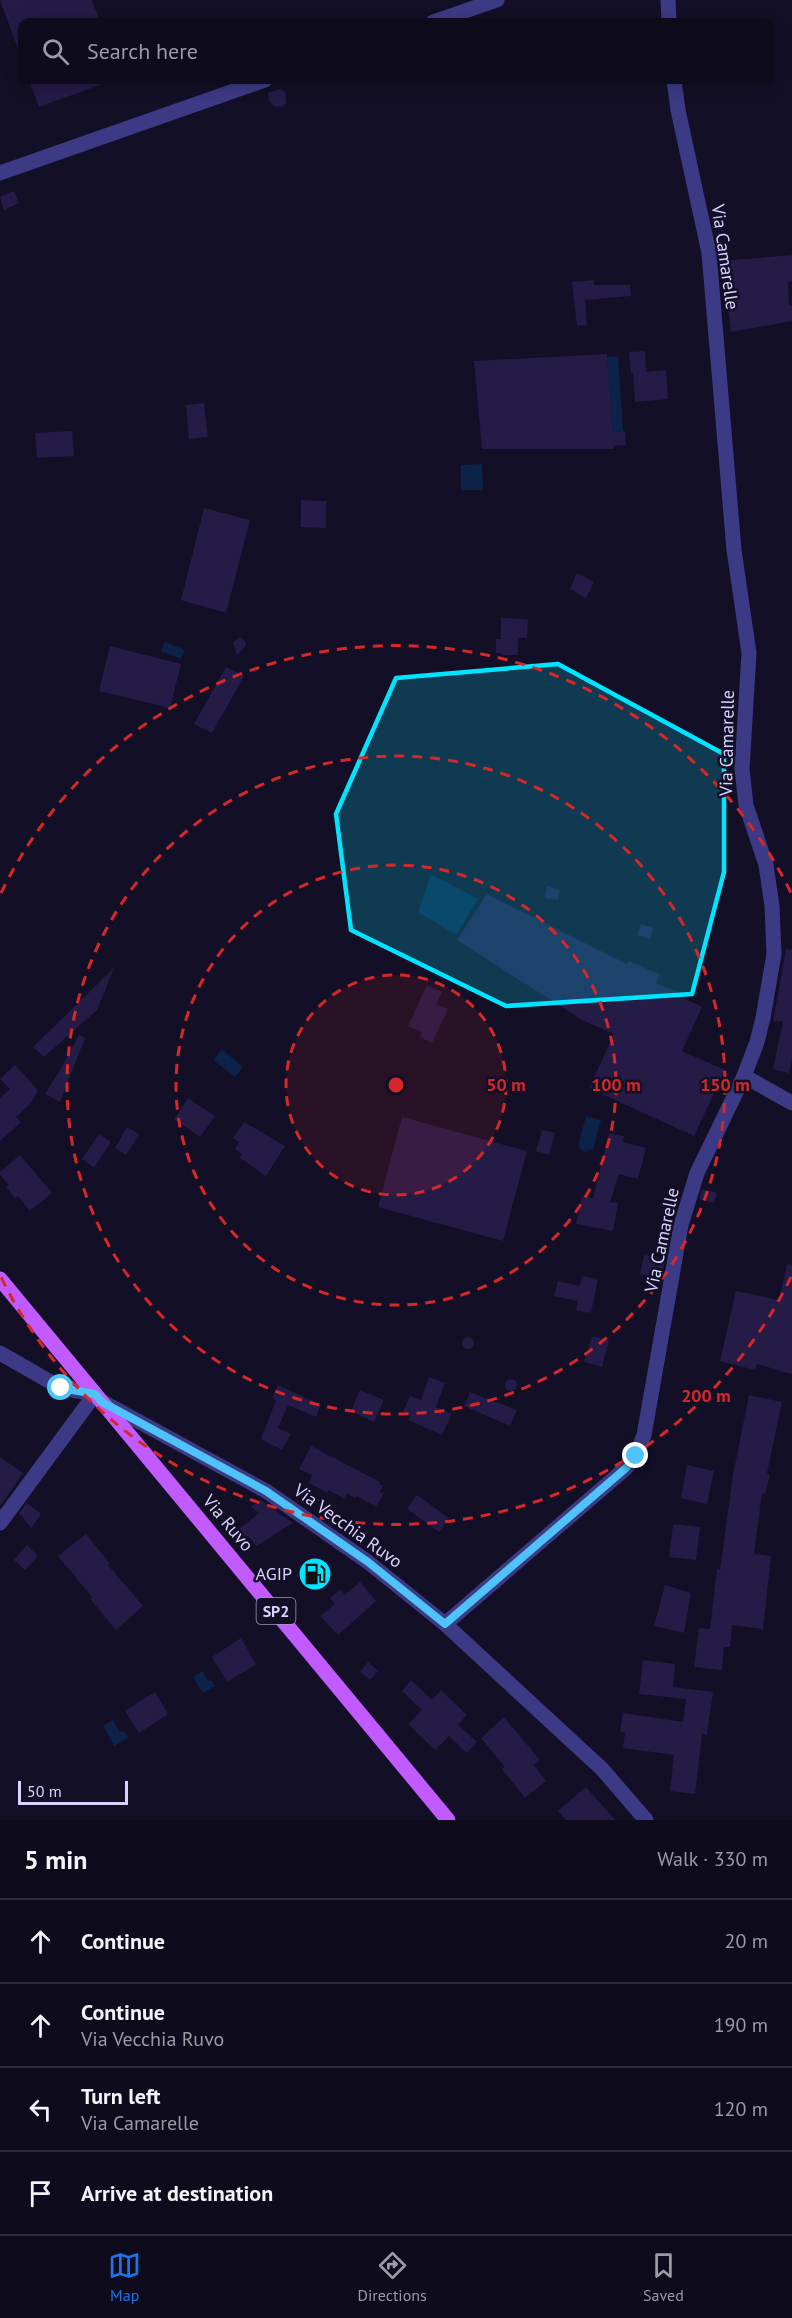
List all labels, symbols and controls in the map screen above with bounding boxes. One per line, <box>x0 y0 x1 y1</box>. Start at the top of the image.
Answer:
search box <box>18 18 774 84</box>
icon: search <box>39 35 72 68</box>
text: Search here <box>87 37 198 65</box>
street label: Via Camarelle <box>707 202 744 311</box>
street label: Via Camarelle <box>714 690 739 797</box>
text: 50 m <box>486 1073 526 1096</box>
text: 100 m <box>591 1073 641 1096</box>
text: 150 m <box>700 1073 750 1096</box>
centre of rings <box>386 1075 406 1095</box>
street label: Via Camarelle <box>639 1186 684 1295</box>
route start <box>47 1374 73 1400</box>
text: 200 m <box>681 1384 731 1407</box>
route end <box>622 1442 648 1468</box>
street label: Via Vecchia Ruvo <box>289 1478 407 1573</box>
street label: Via Ruvo <box>197 1489 259 1556</box>
fuel station icon: AGIP <box>297 1556 333 1592</box>
place label: AGIP <box>256 1562 292 1585</box>
road number: SP2 <box>256 1598 296 1624</box>
scale bar <box>18 1778 128 1806</box>
text: 50 m <box>27 1781 62 1801</box>
text: 5 min <box>24 1843 87 1876</box>
text: Walk · 330 m <box>657 1846 768 1872</box>
icon: ahead <box>24 1925 57 1958</box>
text: Continue <box>81 1927 165 1955</box>
text: 20 m <box>725 1928 768 1954</box>
text: Continue <box>81 1998 165 2026</box>
icon: ahead <box>24 2009 57 2042</box>
text: 190 m <box>714 2012 768 2038</box>
text: Via Vecchia Ruvo <box>81 2026 224 2052</box>
text: Turn left <box>81 2082 161 2110</box>
icon: left <box>24 2093 57 2126</box>
text: 120 m <box>714 2096 768 2122</box>
text: Via Camarelle <box>81 2110 199 2136</box>
icon: arrive <box>24 2177 57 2210</box>
text: Arrive at destination <box>81 2179 273 2207</box>
tab: Map <box>108 2249 141 2305</box>
tab: Directions <box>358 2249 427 2305</box>
tab: Saved <box>643 2249 684 2305</box>

